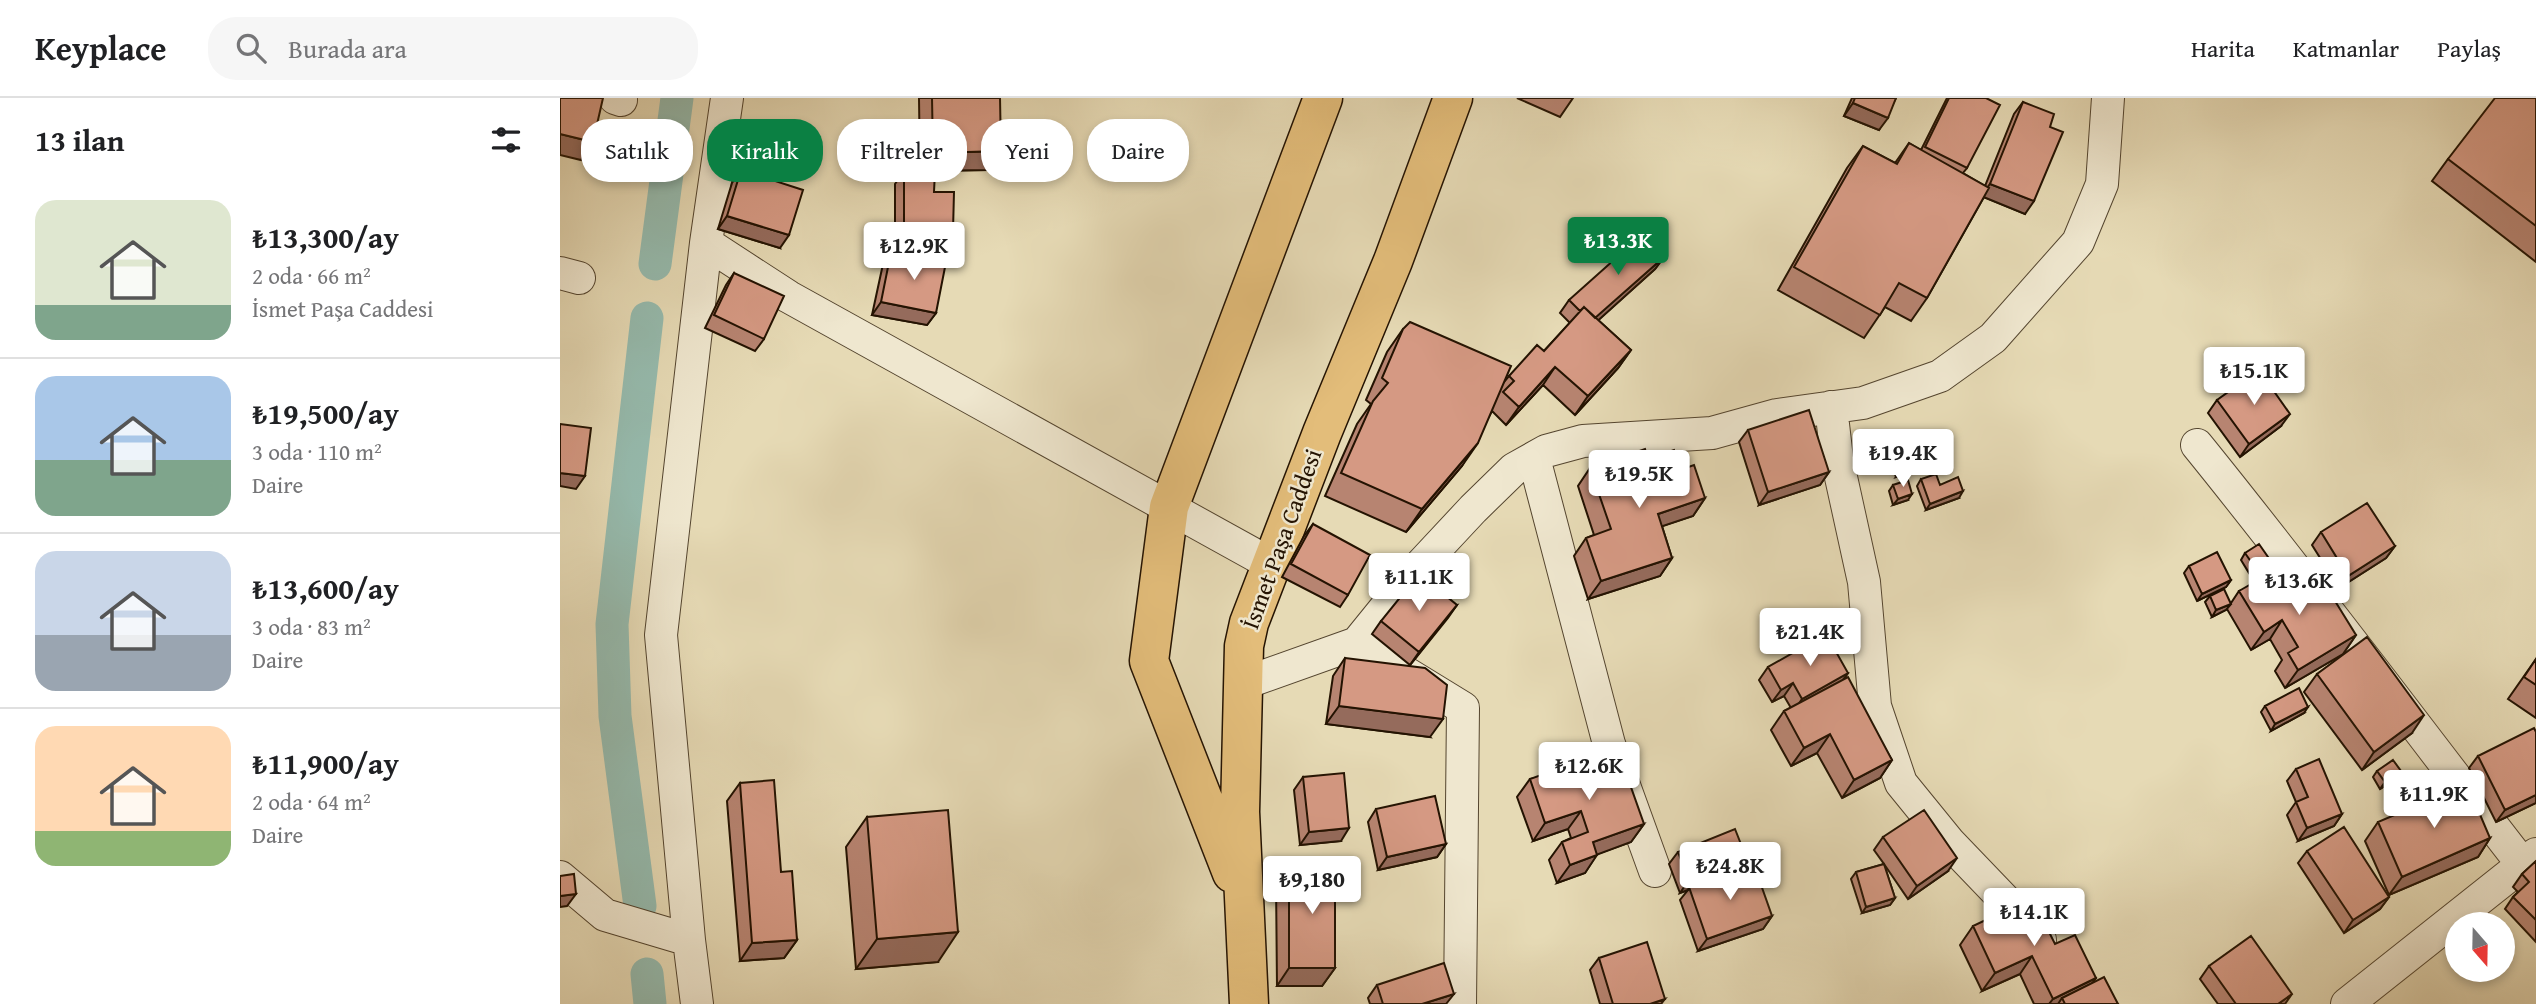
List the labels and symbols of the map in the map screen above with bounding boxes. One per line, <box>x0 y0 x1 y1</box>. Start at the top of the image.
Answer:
pin: ₺13.3K <box>1561 218 1675 277</box>
pin: ₺12.9K <box>857 222 971 282</box>
pin: ₺15.1K <box>2197 348 2311 407</box>
pin: ₺19.4K <box>1846 430 1960 489</box>
street label: İsmet Paşa Caddesi <box>1233 444 1330 634</box>
pin: ₺19.5K <box>1582 450 1696 510</box>
pin: ₺11.1K <box>1362 554 1476 613</box>
pin: ₺13.6K <box>2242 558 2356 617</box>
pin: ₺21.4K <box>1753 608 1867 668</box>
pin: ₺12.6K <box>1532 742 1646 802</box>
pin: ₺11.9K <box>2377 770 2491 830</box>
pin: ₺24.8K <box>1673 842 1787 902</box>
pin: ₺9,180 <box>1255 856 1369 916</box>
pin: ₺14.1K <box>1977 888 2091 948</box>
north arrow <box>2445 912 2515 982</box>

